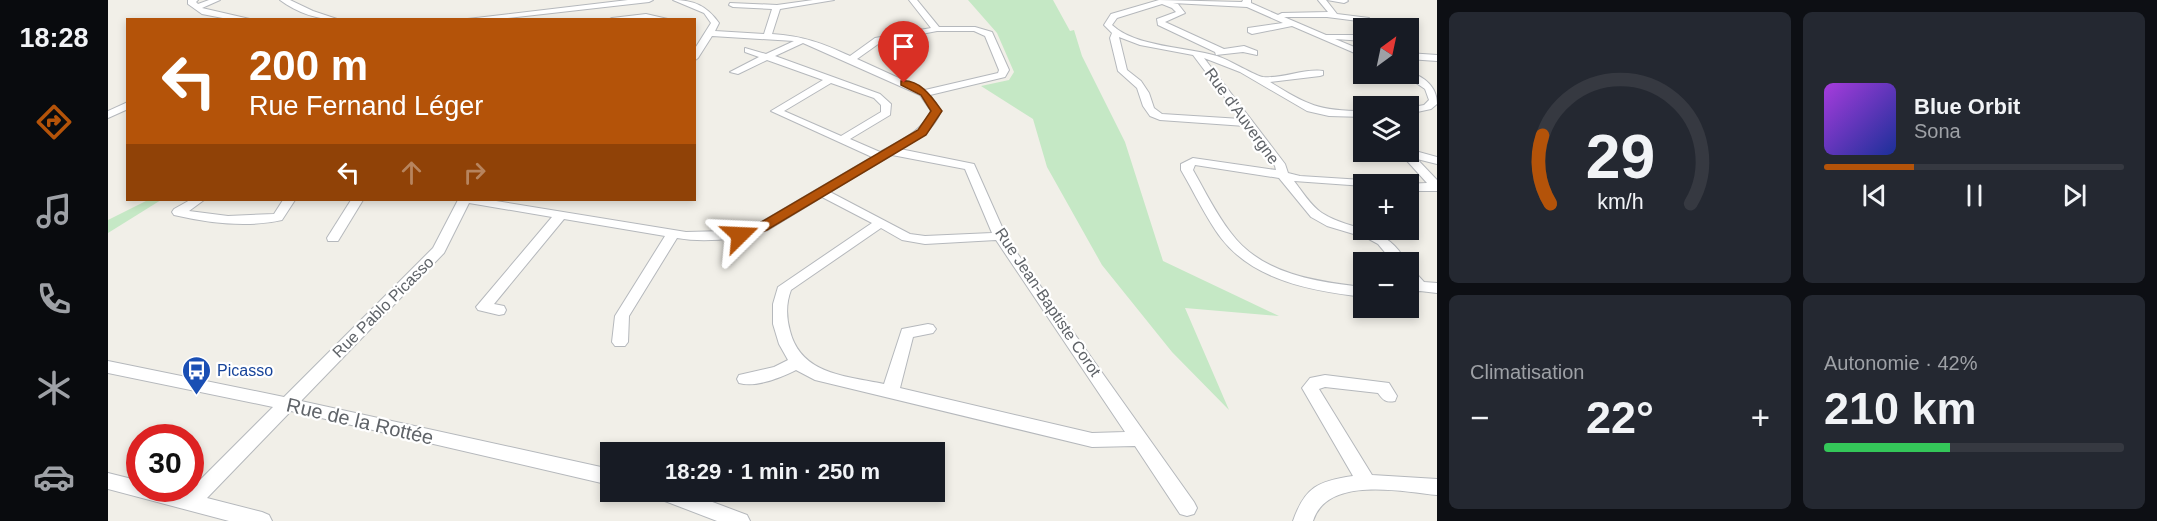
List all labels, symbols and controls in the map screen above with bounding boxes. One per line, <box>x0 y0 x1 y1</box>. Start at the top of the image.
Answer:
north arrow <box>1353 18 1419 84</box>
map controls <box>1353 18 1419 318</box>
pin <box>878 21 929 83</box>
text: 18:28 <box>19 23 89 53</box>
icon: arrive <box>887 30 920 63</box>
icon: left <box>150 42 228 120</box>
text: 200 m <box>249 42 368 89</box>
street label: Rue d'Auvergne <box>1202 65 1283 167</box>
text: Rue Fernand Léger <box>249 91 483 121</box>
text: Blue Orbit <box>1914 94 2020 119</box>
button: layers <box>1353 96 1419 162</box>
icon: directions <box>33 101 75 143</box>
text: Sona <box>1914 120 1961 142</box>
text: 29 <box>1585 123 1655 192</box>
icon: left <box>332 156 365 189</box>
icon: ahead <box>395 156 428 189</box>
icon: right <box>458 156 491 189</box>
button: + <box>1353 174 1419 240</box>
icon: previous <box>1858 179 1891 212</box>
icon: pause <box>1958 179 1991 212</box>
icon: next <box>2058 179 2091 212</box>
icon: music <box>33 190 75 232</box>
text: km/h <box>1597 191 1643 215</box>
position arrow <box>708 203 772 267</box>
street label: Rue Jean-Baptiste Corot <box>992 225 1104 380</box>
button: − <box>1353 252 1419 318</box>
street label: Rue Pablo Picasso <box>329 253 437 361</box>
icon: phone <box>33 278 75 320</box>
text: Autonomie · 42% <box>1824 352 1977 374</box>
bus stop icon: Picasso <box>180 354 212 396</box>
text: Climatisation <box>1470 361 1584 383</box>
place label: Picasso <box>217 362 273 379</box>
icon: climate <box>33 367 75 409</box>
text: 210 km <box>1824 383 1977 434</box>
text: 22° <box>1586 392 1654 443</box>
street label: Rue de la Rottée <box>284 393 436 449</box>
text: − <box>1470 399 1489 436</box>
text: + <box>1751 399 1770 436</box>
speed limit sign: 30 <box>126 424 204 502</box>
icon: car <box>33 456 75 498</box>
text: 18:29 · 1 min · 250 m <box>665 459 880 484</box>

